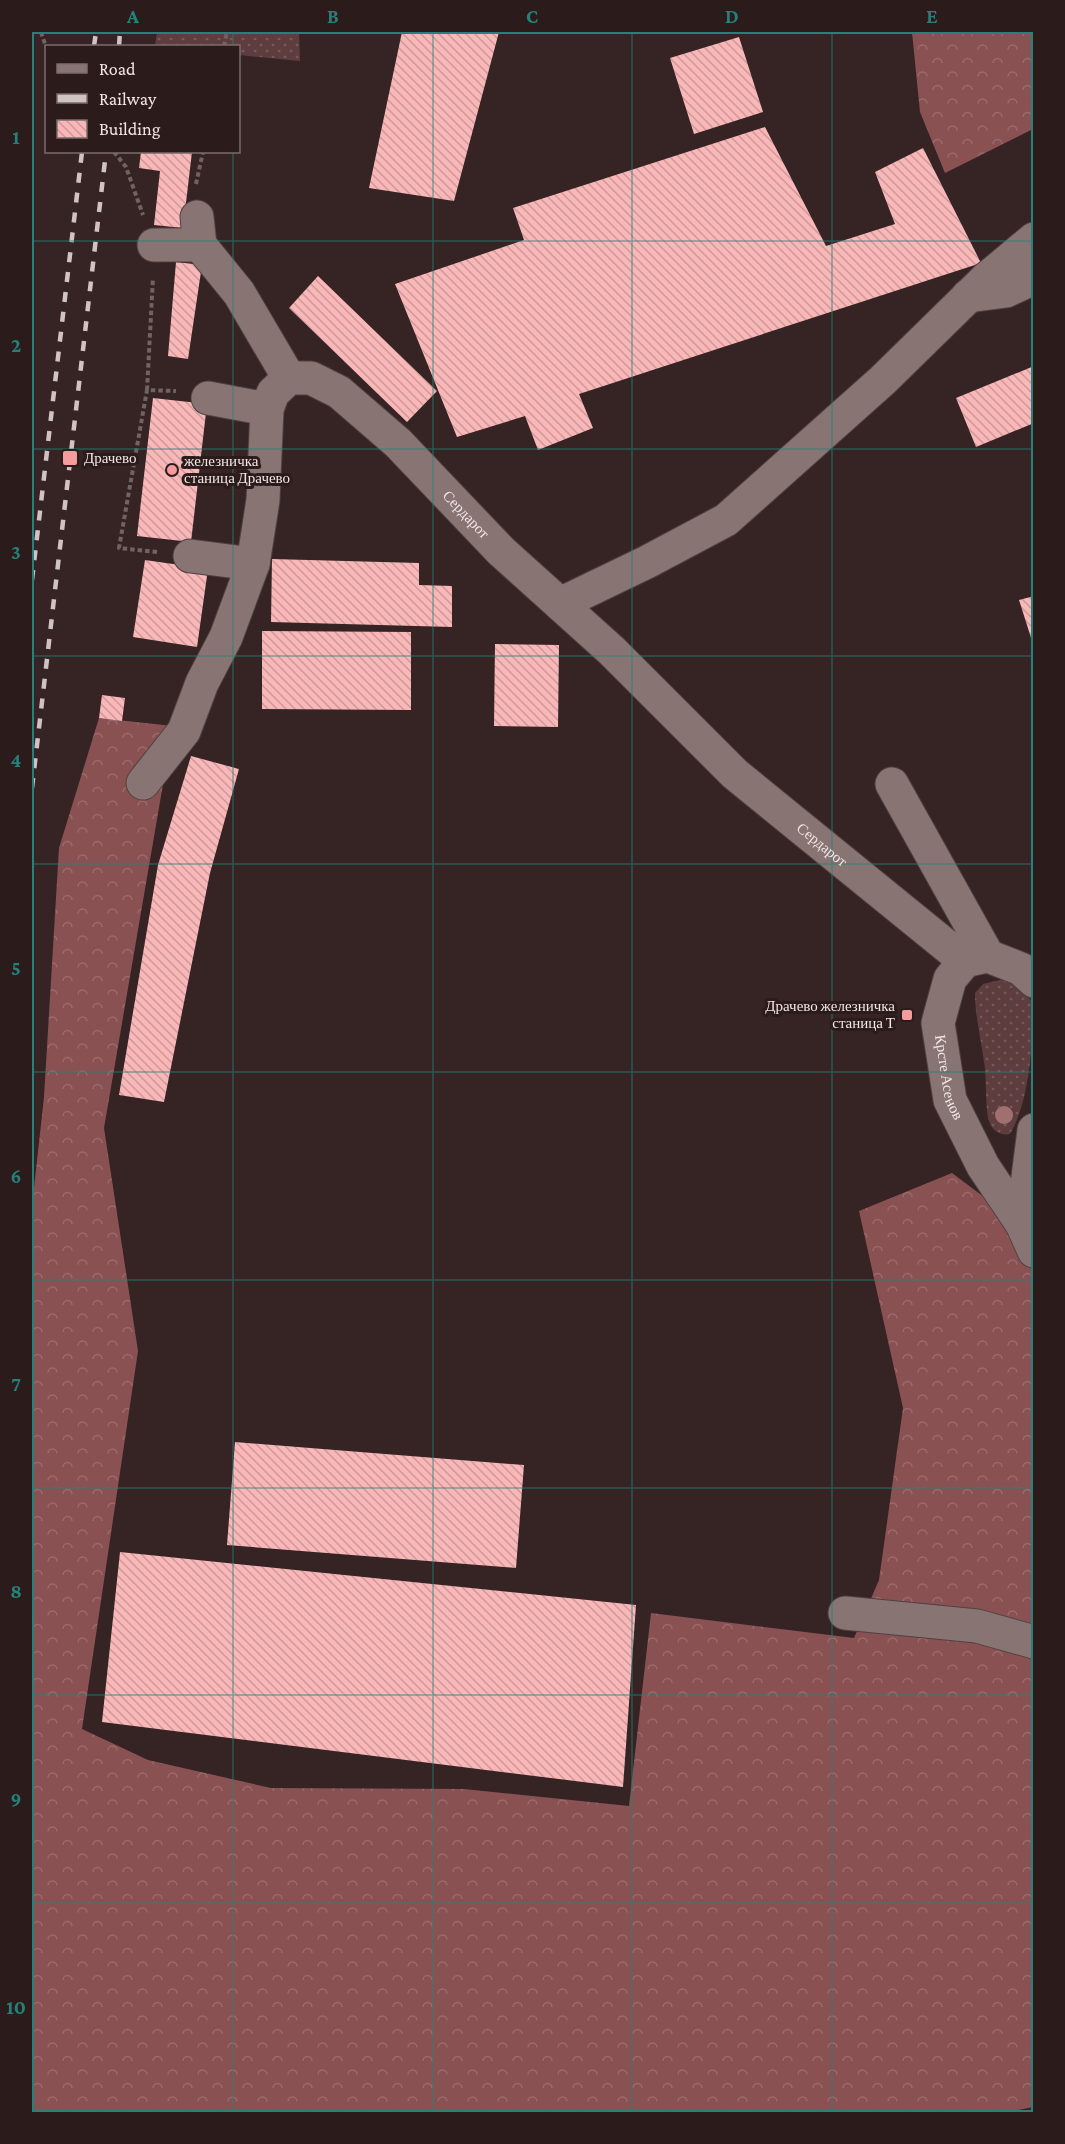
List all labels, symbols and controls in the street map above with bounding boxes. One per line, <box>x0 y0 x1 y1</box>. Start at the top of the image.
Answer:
text: A <box>126 5 140 27</box>
text: B <box>327 5 339 27</box>
text: C <box>526 5 538 27</box>
text: D <box>725 5 739 27</box>
text: E <box>926 5 938 27</box>
legend <box>45 45 240 153</box>
text: Road <box>99 59 136 79</box>
text: Railway <box>99 89 157 109</box>
text: Building <box>99 119 161 139</box>
text: 1 <box>12 126 20 148</box>
text: 2 <box>11 334 21 356</box>
marker: Драчево <box>61 449 79 467</box>
place label: Драчево <box>84 450 136 466</box>
place label: железничка станица Драчево <box>183 453 290 486</box>
marker: железничка станица Драчево <box>165 463 179 477</box>
street label: Сердарот <box>440 487 493 542</box>
text: 3 <box>11 541 21 563</box>
text: 4 <box>11 749 22 771</box>
street label: Сердарот <box>794 820 851 870</box>
text: 5 <box>11 957 21 979</box>
place label: Драчево железничка станица Т <box>765 998 895 1031</box>
marker: Драчево железничка станица Т <box>900 1008 914 1022</box>
street label: Крсте Асенов <box>932 1033 966 1122</box>
text: 6 <box>11 1165 21 1187</box>
text: 7 <box>11 1373 21 1395</box>
text: 8 <box>10 1580 22 1602</box>
text: 9 <box>11 1788 21 1810</box>
text: 10 <box>6 1996 26 2018</box>

